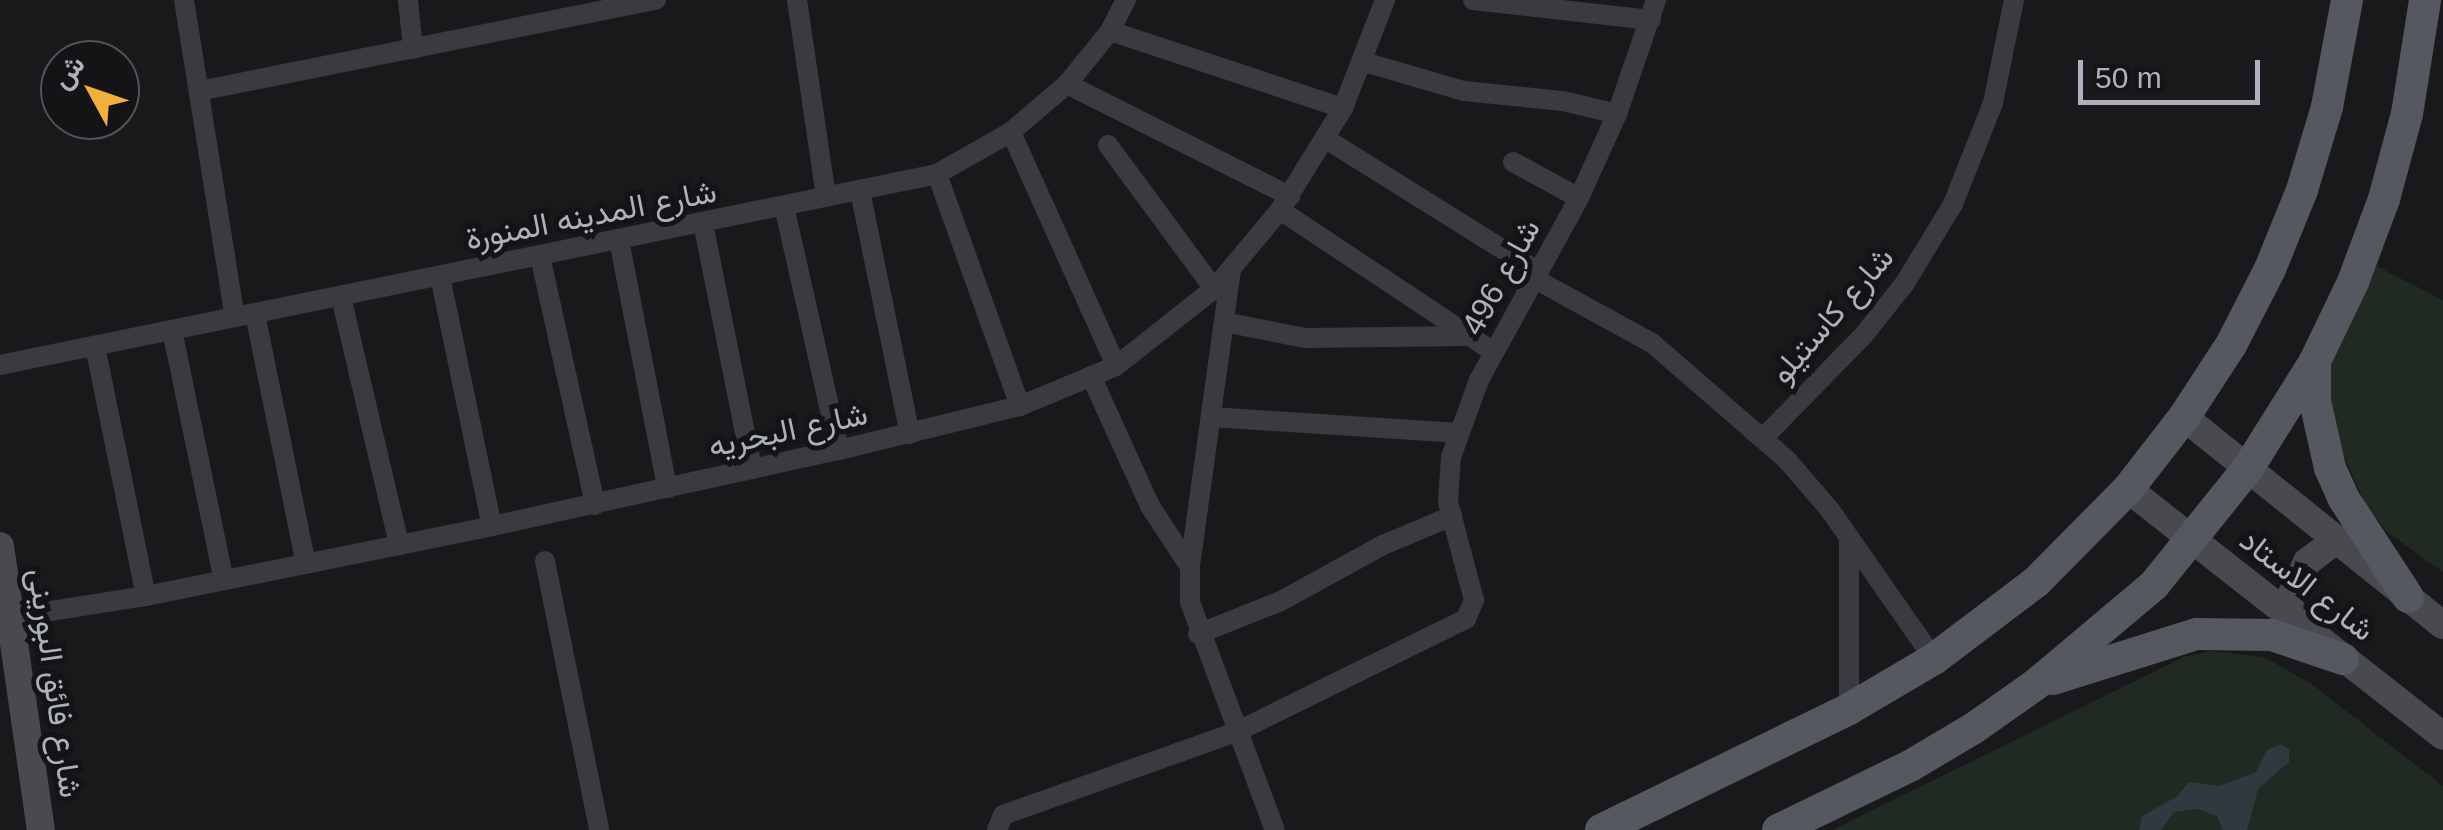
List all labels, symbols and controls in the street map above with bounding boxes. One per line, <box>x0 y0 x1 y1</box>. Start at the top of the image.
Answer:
north arrow <box>40 40 140 140</box>
scale bar <box>2083 40 2266 102</box>
text: ش <box>45 49 91 95</box>
text: 50 m <box>2095 61 2162 94</box>
street label: شارع المدينه المنورة <box>462 172 720 258</box>
street label: شارع 496 <box>1454 212 1548 342</box>
street label: شارع كاستيلو <box>1762 239 1902 391</box>
street label: شارع البحريه <box>705 394 871 466</box>
street label: شارع الاستاد <box>2232 521 2382 649</box>
street label: شارع فائق البورينى <box>20 566 90 800</box>

